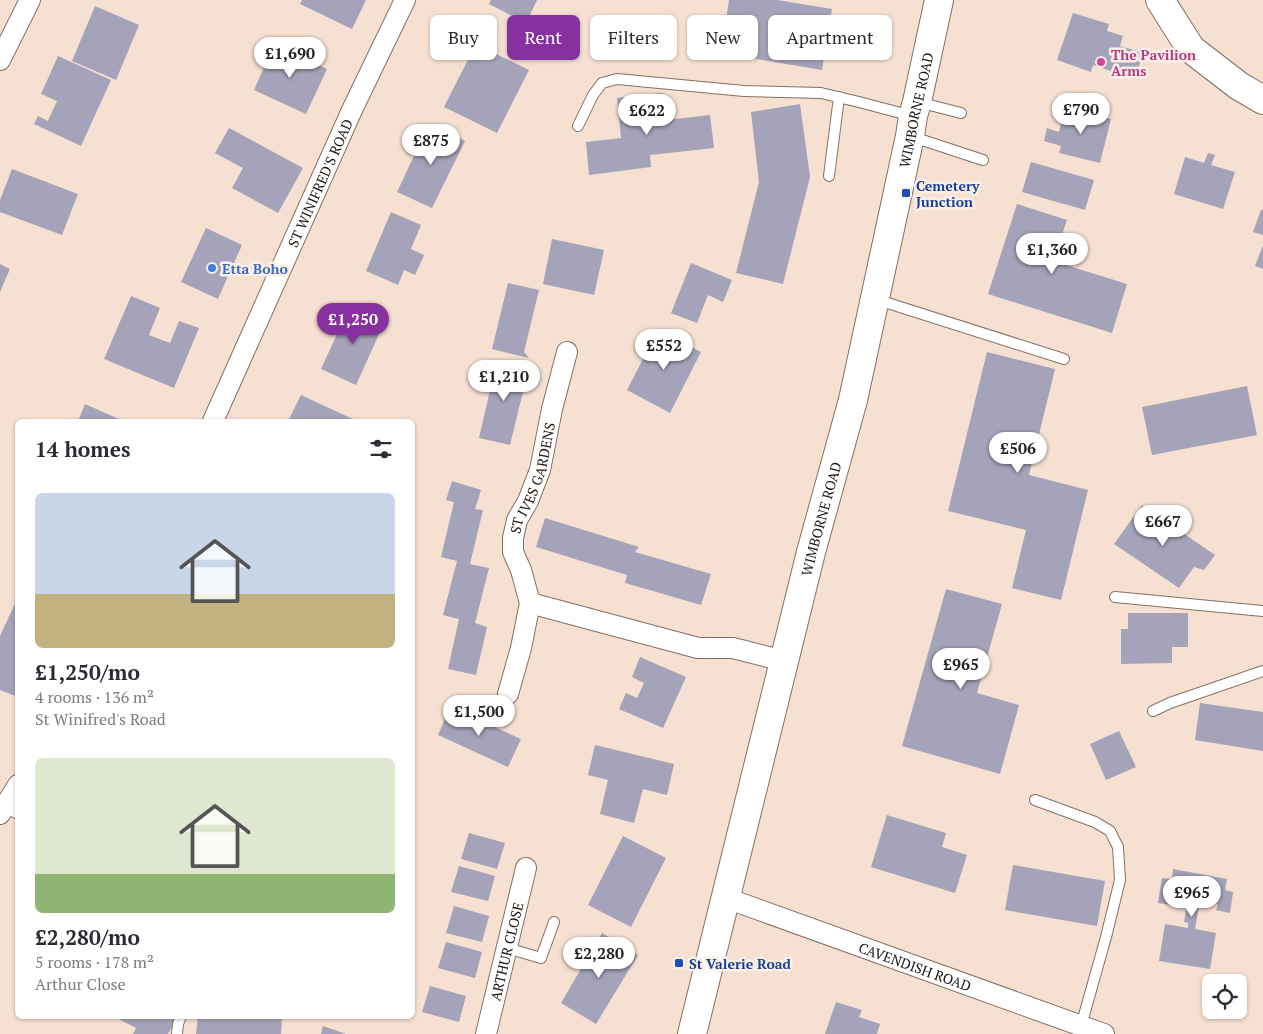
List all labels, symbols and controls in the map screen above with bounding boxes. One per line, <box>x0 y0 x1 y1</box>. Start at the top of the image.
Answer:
chip: Buy <box>430 15 497 60</box>
chip: Rent <box>507 15 580 60</box>
chip: Filters <box>590 15 677 60</box>
chip: New <box>687 15 758 60</box>
chip: Apartment <box>768 15 892 60</box>
pin: £1,690 <box>249 36 331 79</box>
text: £1,690 <box>265 42 315 64</box>
place label: The Pavilion Arms <box>1111 45 1196 80</box>
street label: WIMBORNE ROAD <box>894 50 937 169</box>
marker: The Pavilion Arms <box>1095 56 1107 68</box>
pin: £790 <box>1051 92 1111 135</box>
pin: £622 <box>617 94 677 136</box>
text: £790 <box>1063 98 1099 120</box>
text: £622 <box>629 99 665 121</box>
street label: ST WINIFRED'S ROAD <box>283 115 356 250</box>
pin: £875 <box>401 124 461 166</box>
text: £875 <box>413 129 449 151</box>
place label: Cemetery Junction <box>916 176 980 211</box>
marker: Cemetery Junction <box>900 187 912 199</box>
pin: £1,360 <box>1011 232 1093 275</box>
text: £1,360 <box>1027 238 1077 260</box>
place label: Etta Boho <box>222 259 288 278</box>
marker: Etta Boho <box>206 262 218 274</box>
pin: £1,250 <box>312 302 394 345</box>
text: £1,250 <box>328 308 378 330</box>
pin: £552 <box>634 328 694 371</box>
text: £552 <box>646 334 682 356</box>
pin: £1,210 <box>463 360 545 402</box>
text: £1,210 <box>479 365 529 387</box>
street label: ST IVES GARDENS <box>505 421 559 535</box>
pin: £506 <box>988 432 1048 474</box>
text: 14 homes <box>35 435 131 463</box>
icon: filters <box>367 435 395 463</box>
text: £506 <box>1000 437 1036 459</box>
street label: WIMBORNE ROAD <box>796 460 845 578</box>
pin: £667 <box>1133 504 1193 547</box>
text: £667 <box>1145 510 1181 532</box>
icon: home <box>170 526 260 616</box>
pin: £965 <box>931 648 991 690</box>
text: £965 <box>943 653 979 675</box>
text: £1,250/mo <box>35 658 140 686</box>
text: 4 rooms · 136 m² <box>35 686 154 708</box>
pin: £1,500 <box>438 694 520 737</box>
text: £1,500 <box>454 700 504 722</box>
text: St Winifred's Road <box>35 708 166 730</box>
icon: home <box>170 791 260 881</box>
pin: £965 <box>1162 876 1222 918</box>
text: £965 <box>1174 881 1210 903</box>
street label: ARTHUR CLOSE <box>485 900 527 1003</box>
text: £2,280/mo <box>35 923 140 951</box>
pin: £2,280 <box>558 936 640 979</box>
street label: CAVENDISH ROAD <box>856 937 974 995</box>
text: £2,280 <box>574 942 624 964</box>
text: 5 rooms · 178 m² <box>35 951 154 973</box>
place label: St Valerie Road <box>689 954 791 973</box>
marker: St Valerie Road <box>673 957 685 969</box>
text: Arthur Close <box>35 973 126 995</box>
map controls <box>1202 974 1247 1019</box>
button: locate <box>1202 974 1247 1019</box>

